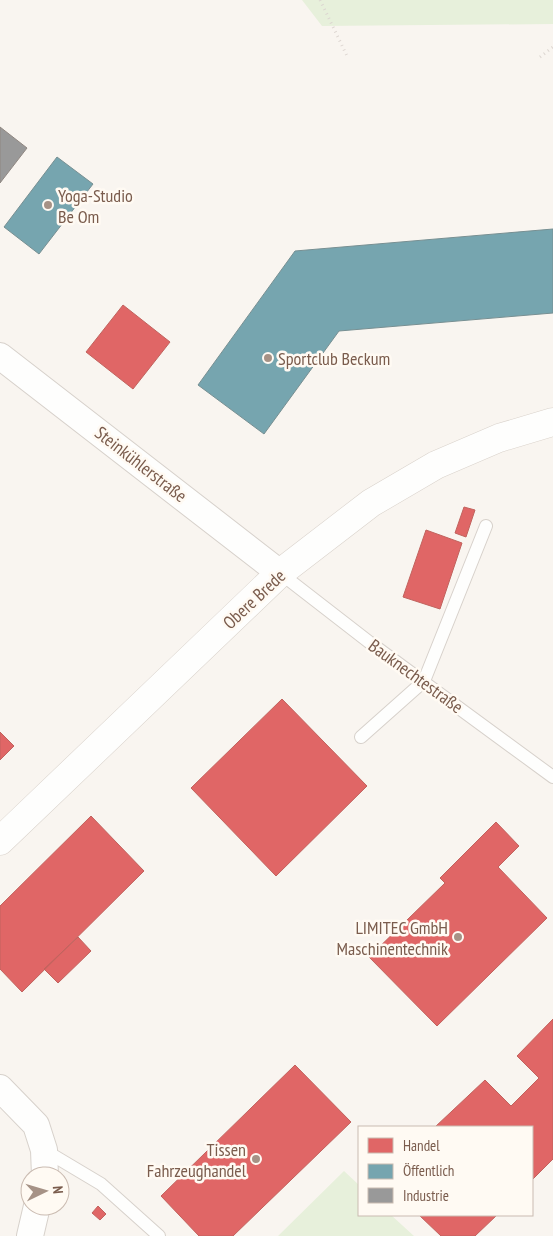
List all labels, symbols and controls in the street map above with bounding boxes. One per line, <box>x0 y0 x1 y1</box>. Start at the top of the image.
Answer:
place label: Yoga-Studio Be Om <box>58 184 133 228</box>
marker: Yoga-Studio Be Om <box>42 199 54 211</box>
place label: Sportclub Beckum <box>278 347 390 370</box>
marker: Sportclub Beckum <box>262 352 274 364</box>
street label: Steinkühlerstraße <box>90 421 192 507</box>
street label: Obere Brede <box>218 564 290 634</box>
street label: Bauknechtestraße <box>364 634 468 718</box>
place label: LIMITEC GmbH Maschinentechnik <box>337 916 448 960</box>
marker: LIMITEC GmbH Maschinentechnik <box>452 931 464 943</box>
legend <box>358 1126 533 1216</box>
text: Handel <box>403 1136 440 1155</box>
place label: Tissen Fahrzeughandel <box>147 1138 247 1182</box>
marker: Tissen Fahrzeughandel <box>250 1153 262 1165</box>
text: Öffentlich <box>403 1161 454 1180</box>
north arrow <box>20 1166 70 1216</box>
text: N <box>49 1185 67 1194</box>
text: Industrie <box>403 1186 449 1205</box>

